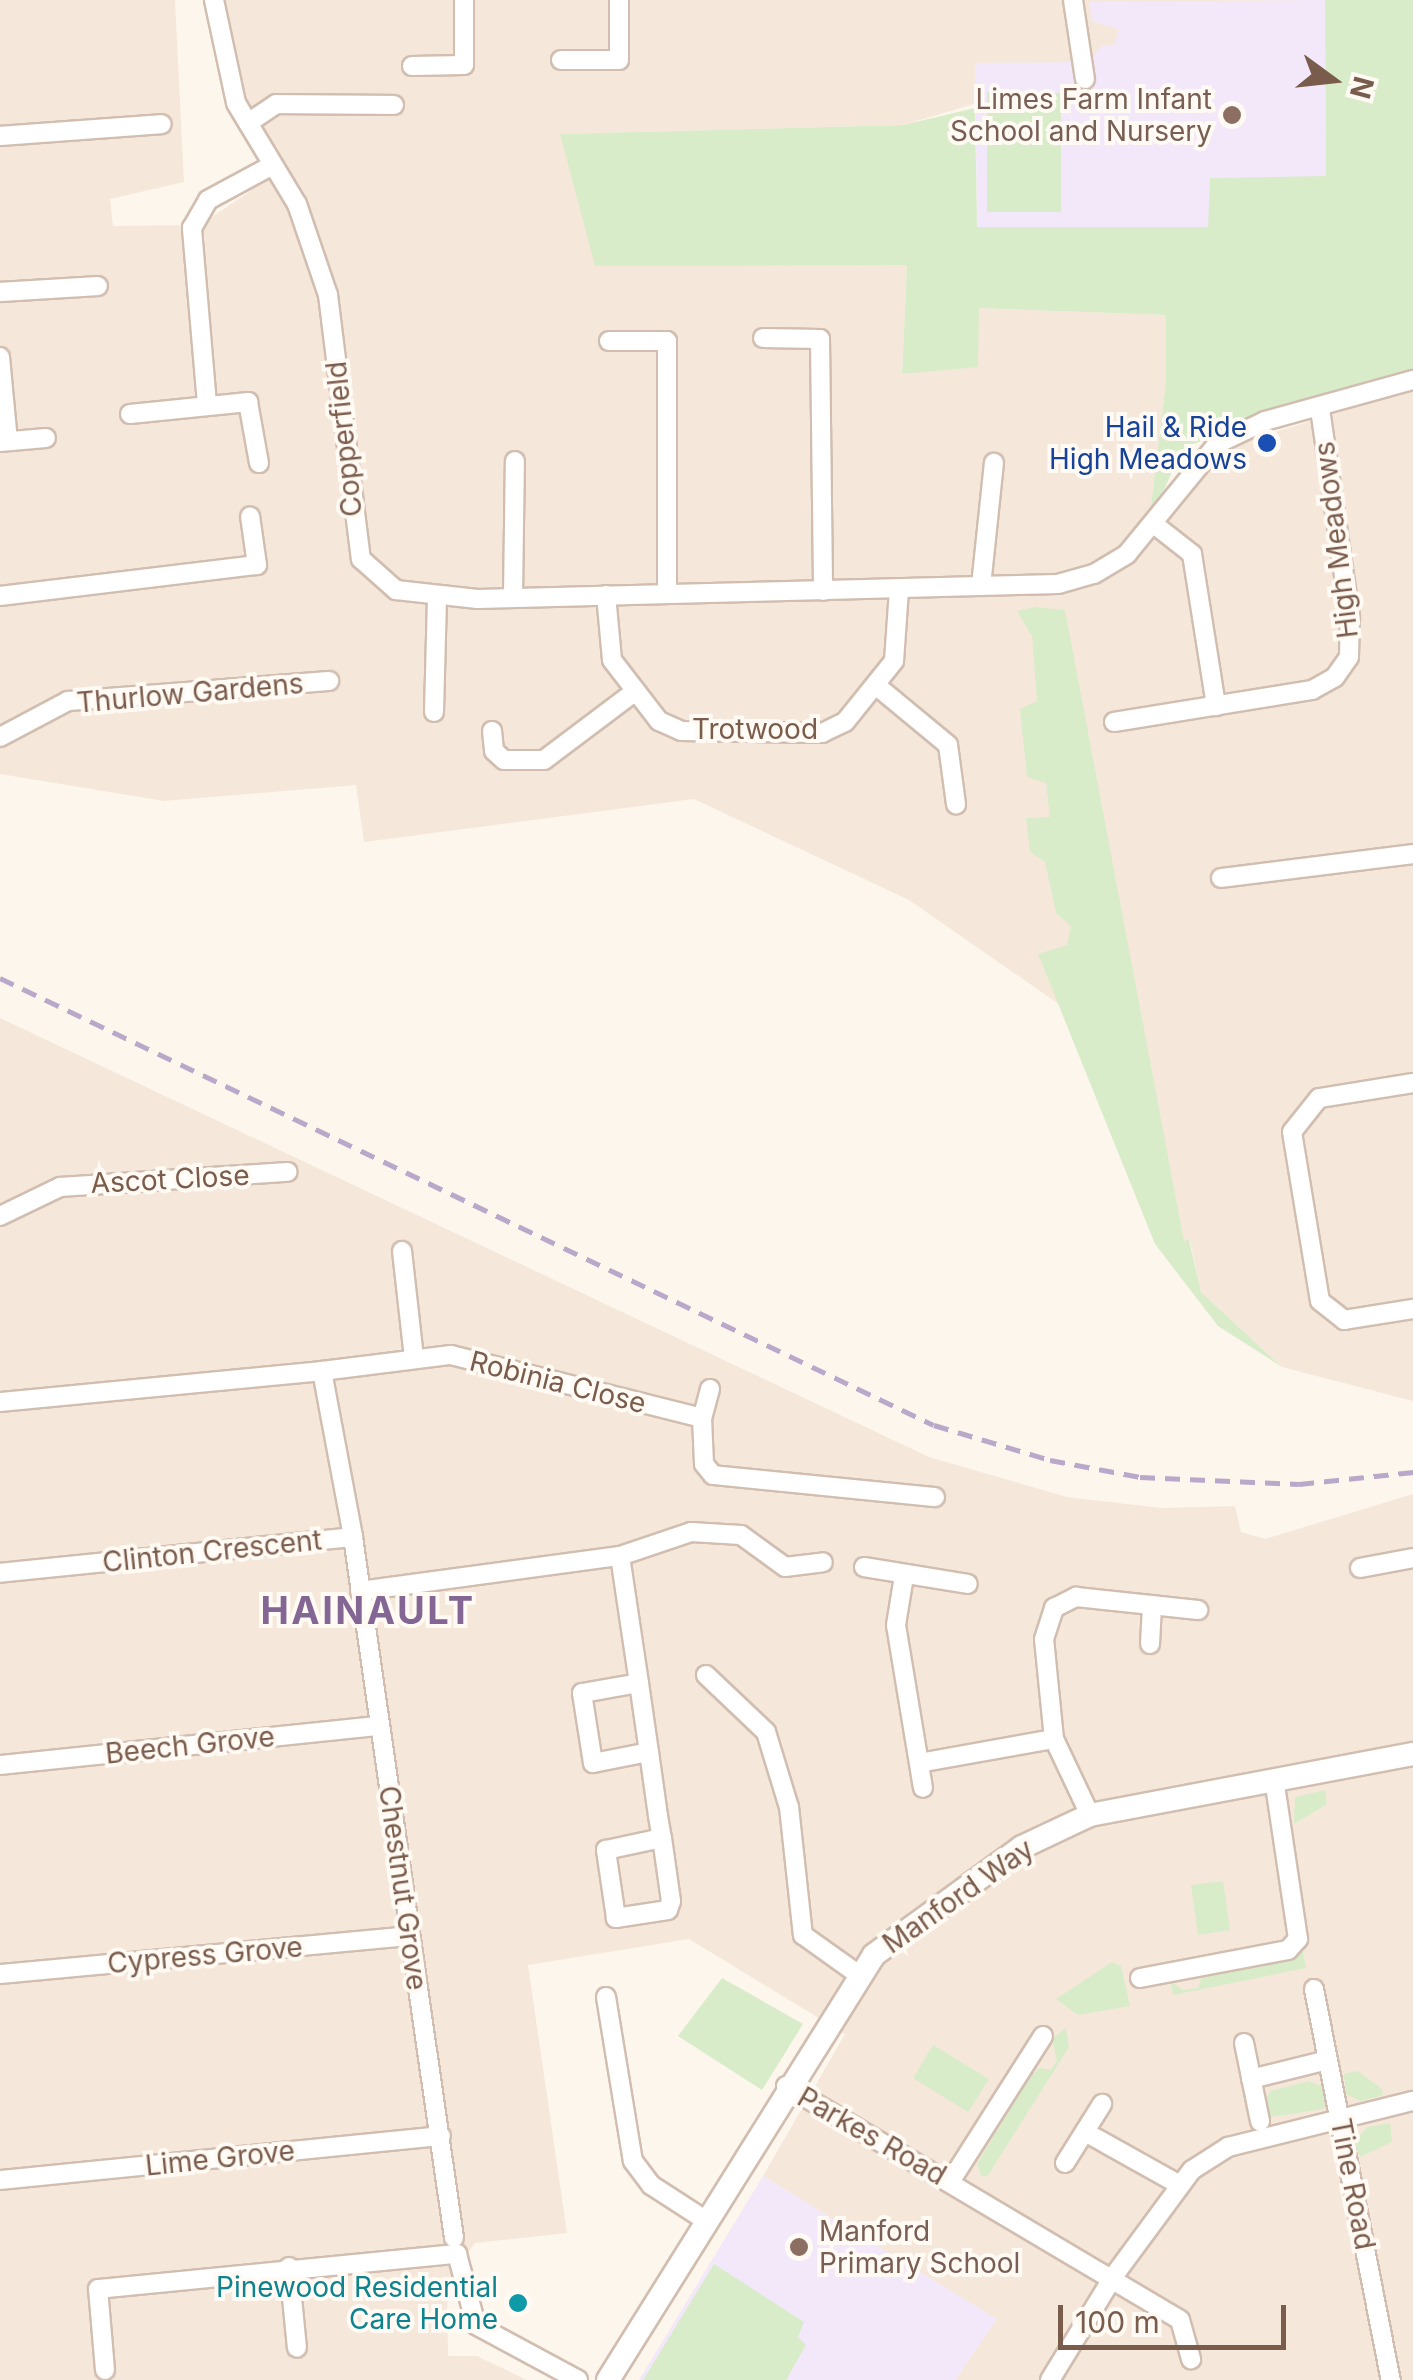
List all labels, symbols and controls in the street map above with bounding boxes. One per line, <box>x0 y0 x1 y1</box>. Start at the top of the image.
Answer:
north arrow <box>1283 30 1383 130</box>
text: N <box>1343 73 1381 102</box>
place label: Limes Farm Infant School and Nursery <box>950 82 1212 148</box>
marker: Limes Farm Infant School and Nursery <box>1221 104 1243 126</box>
street label: Copperfield <box>319 360 369 518</box>
place label: Hail & Ride High Meadows <box>1049 410 1247 476</box>
marker: Hail & Ride High Meadows <box>1256 432 1278 454</box>
street label: High Meadows <box>1307 440 1365 640</box>
street label: Thurlow Gardens <box>75 666 305 720</box>
street label: Trotwood <box>692 712 818 746</box>
street label: Ascot Close <box>90 1158 250 1200</box>
street label: Robinia Close <box>466 1344 650 1420</box>
street label: Clinton Crescent <box>101 1523 323 1579</box>
district label: HAINAULT <box>260 1588 476 1634</box>
street label: Beech Grove <box>104 1719 276 1771</box>
street label: Chestnut Grove <box>372 1784 434 1992</box>
street label: Manford Way <box>876 1832 1040 1960</box>
street label: Cypress Grove <box>106 1930 304 1980</box>
street label: Parkes Road <box>792 2080 952 2192</box>
street label: Tine Road <box>1324 2115 1382 2253</box>
street label: Lime Grove <box>144 2133 296 2183</box>
place label: Manford Primary School <box>819 2214 1020 2280</box>
marker: Manford Primary School <box>788 2236 810 2258</box>
place label: Pinewood Residential Care Home <box>216 2270 498 2336</box>
scale bar <box>1063 2285 1290 2347</box>
marker: Pinewood Residential Care Home <box>507 2292 529 2314</box>
text: 100 m <box>1075 2304 1160 2340</box>

